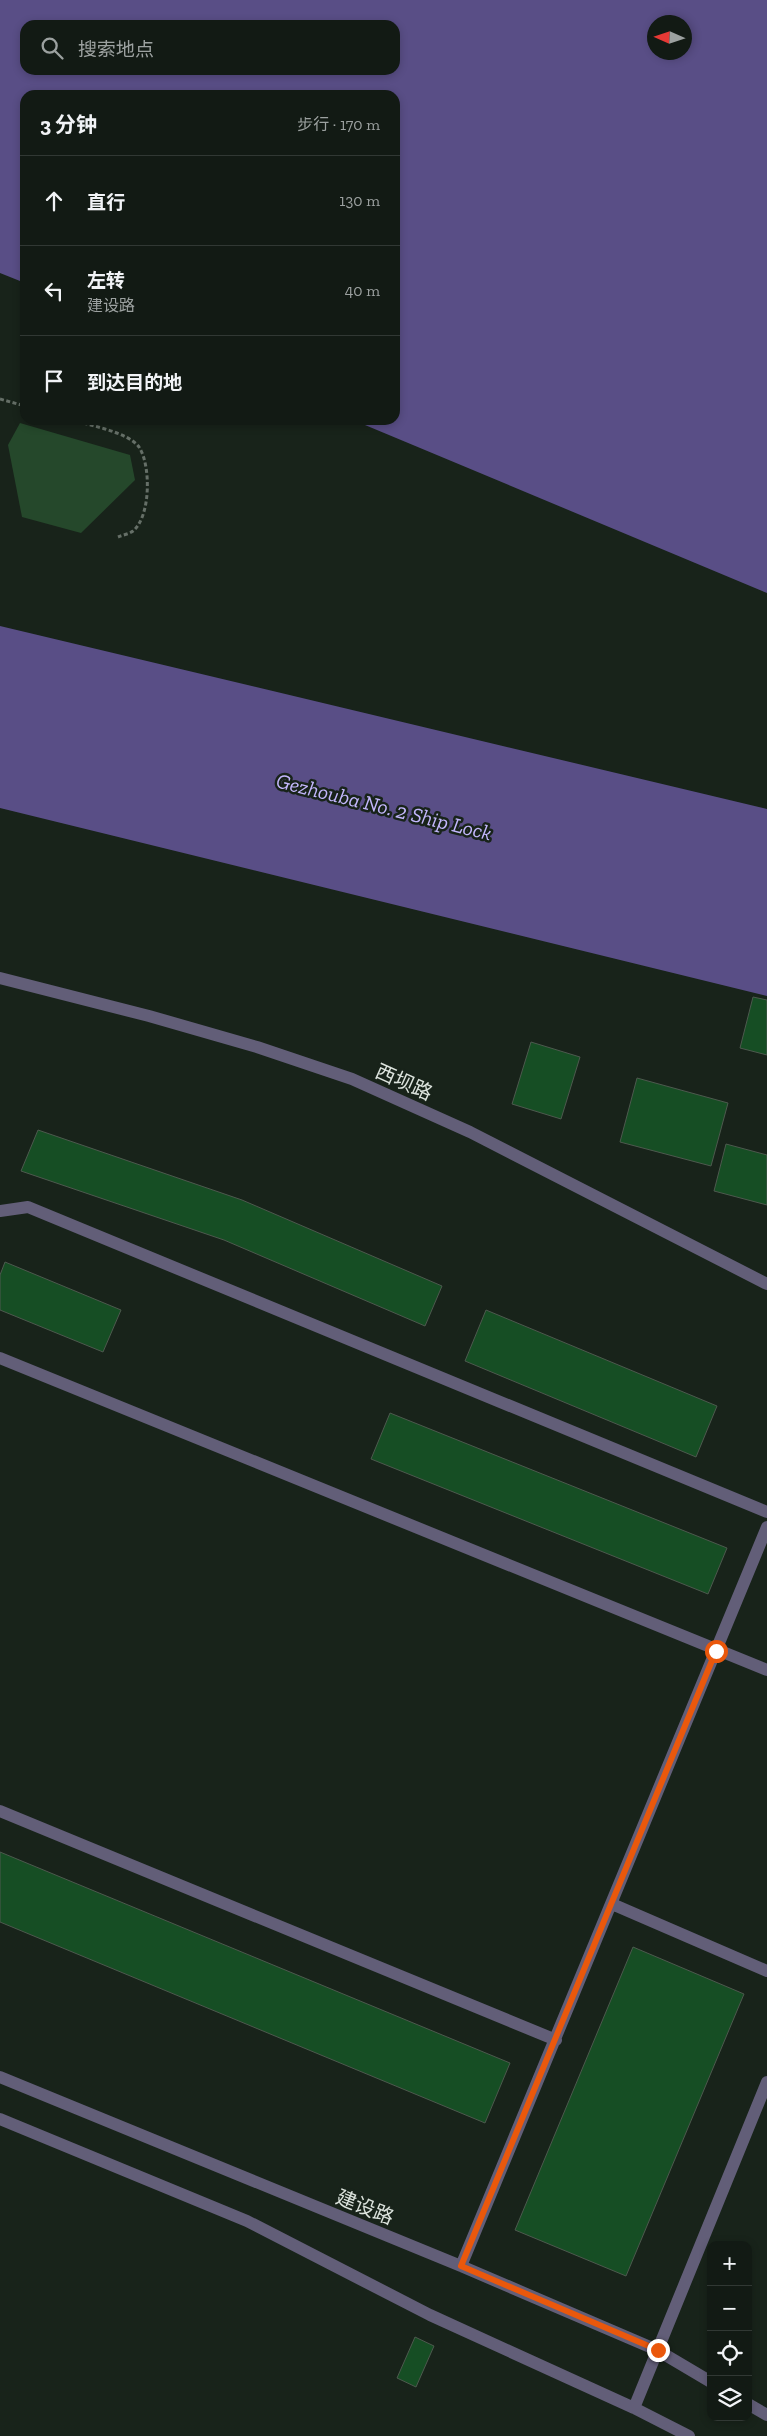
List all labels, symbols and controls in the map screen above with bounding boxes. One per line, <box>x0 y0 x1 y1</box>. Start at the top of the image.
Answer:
north arrow <box>647 15 692 60</box>
search box <box>20 20 400 75</box>
icon: search <box>38 34 66 62</box>
text: 搜索地点 <box>78 38 154 61</box>
text: 3 分钟 <box>40 112 97 137</box>
text: 步行 · 170 m <box>297 115 380 134</box>
icon: ahead <box>40 187 68 215</box>
text: 直行 <box>87 191 125 214</box>
text: 130 m <box>339 191 380 210</box>
text: 左转 <box>87 269 125 292</box>
icon: left <box>40 277 68 305</box>
text: 40 m <box>345 281 380 300</box>
text: 建设路 <box>87 296 135 315</box>
icon: arrive <box>40 367 68 395</box>
text: 到达目的地 <box>87 371 182 394</box>
water label: Gezhouba No. 2 Ship Lock <box>274 768 495 845</box>
street label: 西坝路 <box>372 1059 436 1105</box>
route start <box>705 1640 728 1663</box>
street label: 建设路 <box>333 2185 397 2229</box>
map controls <box>707 2241 752 2421</box>
button: + <box>707 2241 752 2286</box>
button: − <box>707 2286 752 2331</box>
button: locate <box>707 2331 752 2376</box>
route end <box>647 2339 670 2362</box>
button: layers <box>707 2376 752 2421</box>

